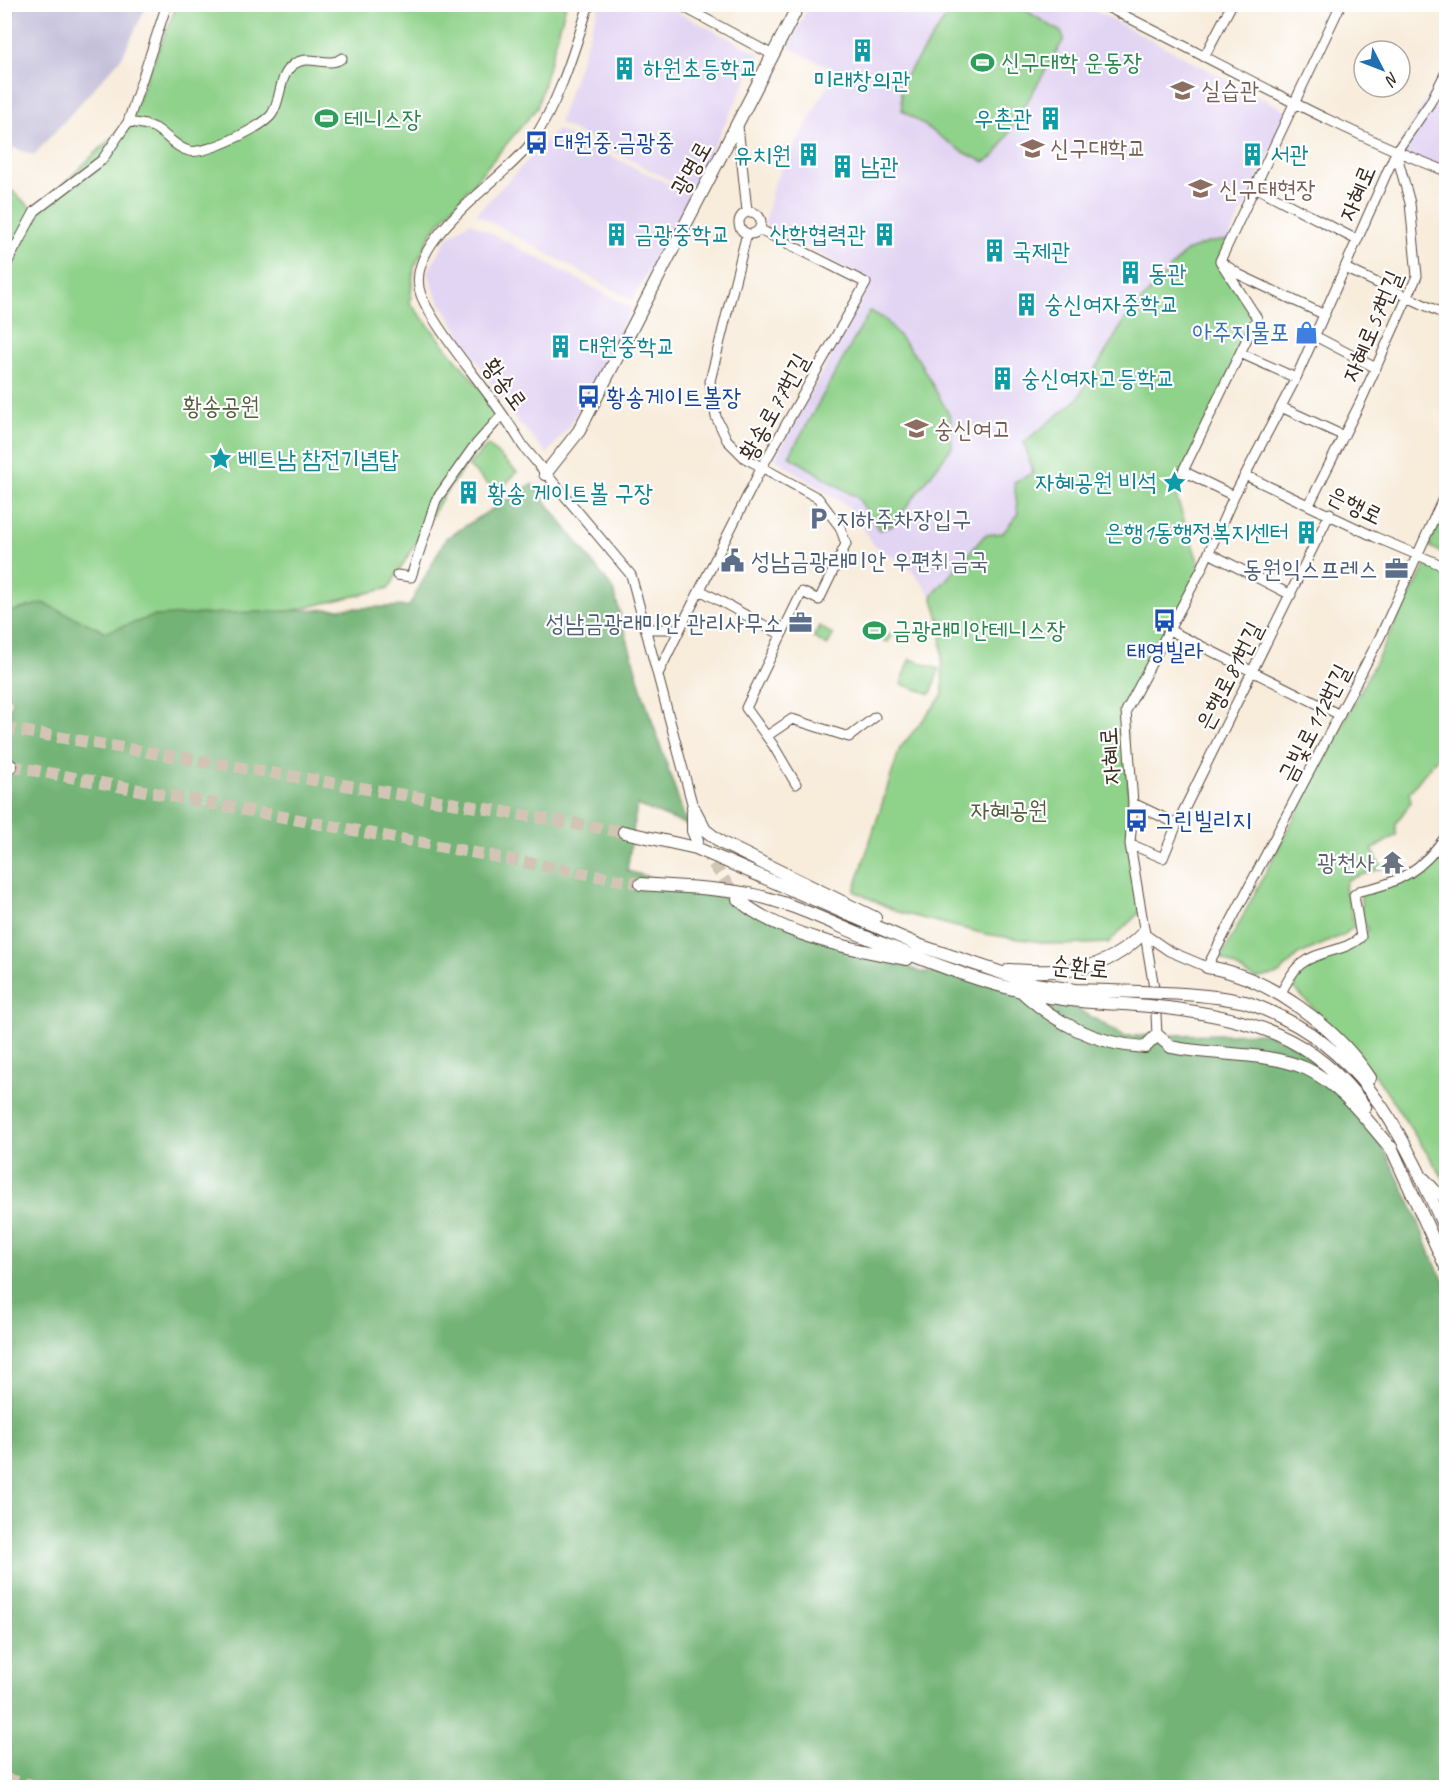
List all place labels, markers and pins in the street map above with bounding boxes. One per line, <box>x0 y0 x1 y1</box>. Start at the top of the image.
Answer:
building icon: 미래창의관 <box>849 37 875 63</box>
place label: 신구대학 운동장 <box>1001 47 1142 77</box>
sports icon: 신구대학 운동장 <box>970 49 996 75</box>
place label: 하원초등학교 <box>643 53 759 83</box>
building icon: 하원초등학교 <box>612 55 638 81</box>
place label: 미래창의관 <box>814 65 910 95</box>
place label: 실습관 <box>1201 75 1259 105</box>
school or university icon: 실습관 <box>1170 77 1196 103</box>
place label: 우촌관 <box>974 103 1032 133</box>
place label: 테니스장 <box>344 104 421 134</box>
building icon: 우촌관 <box>1037 105 1063 131</box>
sports icon: 테니스장 <box>313 106 339 132</box>
place label: 대원중.금광중 <box>554 127 675 157</box>
bus stop icon: 대원중.금광중 <box>523 129 549 155</box>
place label: 신구대학교 <box>1050 133 1147 163</box>
school or university icon: 신구대학교 <box>1019 135 1045 161</box>
place label: 서관 <box>1270 139 1309 169</box>
place label: 유치원 <box>733 140 791 170</box>
building icon: 서관 <box>1239 141 1265 167</box>
building icon: 유치원 <box>796 142 822 168</box>
place label: 남관 <box>860 151 899 181</box>
building icon: 남관 <box>829 153 855 179</box>
place label: 신구대현장 <box>1219 174 1316 204</box>
school or university icon: 신구대현장 <box>1188 176 1214 202</box>
place label: 금광중학교 <box>634 219 731 249</box>
place label: 산학협력관 <box>769 219 866 249</box>
building icon: 금광중학교 <box>603 221 629 247</box>
building icon: 산학협력관 <box>871 221 897 247</box>
place label: 국제관 <box>1012 236 1070 266</box>
building icon: 국제관 <box>981 238 1007 264</box>
place label: 동관 <box>1148 258 1187 288</box>
building icon: 동관 <box>1117 260 1143 286</box>
place label: 숭신여자중학교 <box>1044 289 1179 319</box>
building icon: 숭신여자중학교 <box>1013 291 1039 317</box>
place label: 아주지물포 <box>1192 317 1289 347</box>
shop icon: 아주지물포 <box>1294 319 1320 345</box>
place label: 대원중학교 <box>579 331 676 361</box>
building icon: 대원중학교 <box>548 333 574 359</box>
place label: 숭신여자고등학교 <box>1021 363 1176 393</box>
building icon: 숭신여자고등학교 <box>990 365 1016 391</box>
place label: 황송게이트볼장 <box>606 382 741 412</box>
bus stop icon: 황송게이트볼장 <box>575 384 601 410</box>
place label: 숭신여고 <box>934 414 1011 444</box>
school or university icon: 숭신여고 <box>903 416 929 442</box>
place label: 베트남 참전기념탑 <box>238 444 399 474</box>
place icon: 베트남 참전기념탑 <box>207 446 233 472</box>
place label: 자혜공원 비석 <box>1035 467 1157 497</box>
place icon: 자혜공원 비석 <box>1162 469 1188 495</box>
place label: 황송 게이트볼 구장 <box>487 478 653 508</box>
building icon: 황송 게이트볼 구장 <box>456 480 482 506</box>
place label: 지하주차장입구 <box>836 504 971 534</box>
parking icon: 지하주차장입구 <box>805 506 831 532</box>
place label: 은행1동행정복지센터 <box>1104 517 1289 547</box>
building icon: 은행1동행정복지센터 <box>1294 519 1320 545</box>
place label: 성남금광래미안 우편취금국 <box>751 546 989 576</box>
public building icon: 성남금광래미안 우편취금국 <box>720 548 746 574</box>
place label: 동원익스프레스 <box>1243 554 1378 584</box>
office icon: 동원익스프레스 <box>1383 556 1409 582</box>
place label: 성남금광래미안 관리사무소 <box>545 608 783 638</box>
bus stop icon: 태영빌라 <box>1152 608 1178 634</box>
office icon: 성남금광래미안 관리사무소 <box>788 610 814 636</box>
place label: 금광래미안테니스장 <box>892 615 1066 645</box>
sports icon: 금광래미안테니스장 <box>861 617 887 643</box>
place label: 태영빌라 <box>1126 636 1204 666</box>
place label: 그린빌리지 <box>1155 805 1252 835</box>
bus stop icon: 그린빌리지 <box>1124 807 1150 833</box>
place label: 광천사 <box>1317 847 1375 877</box>
temple icon: 광천사 <box>1380 849 1406 875</box>

